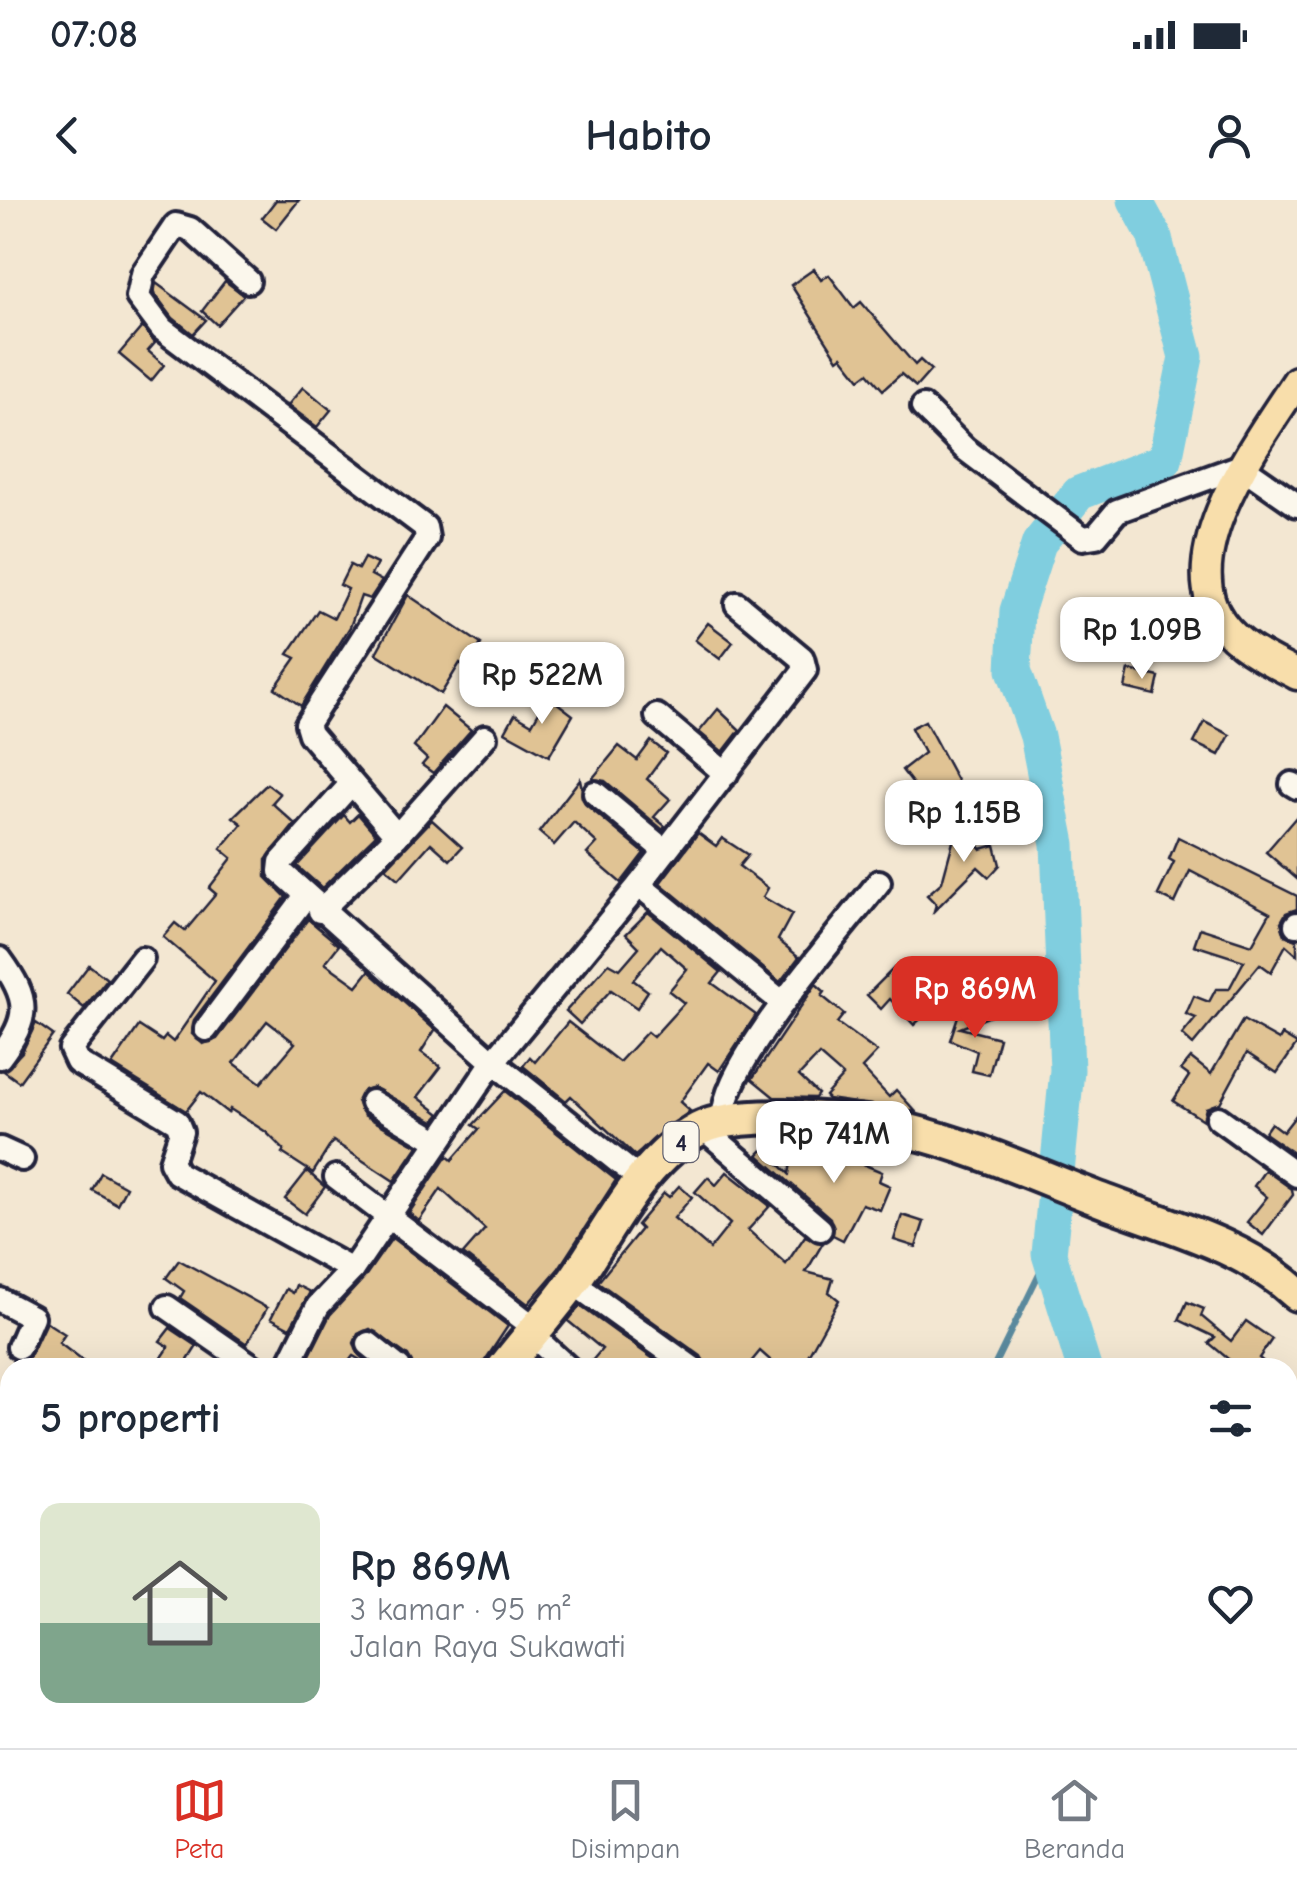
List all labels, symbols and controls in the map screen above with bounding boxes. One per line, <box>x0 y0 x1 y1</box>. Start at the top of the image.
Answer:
text: 07:08 <box>50 13 138 57</box>
icon: back <box>40 108 95 163</box>
icon: person <box>1202 108 1257 163</box>
text: Habito <box>585 109 712 161</box>
pin: Rp 1.09B <box>1039 597 1245 682</box>
text: Rp 1.09B <box>1082 611 1202 648</box>
pin: Rp 522M <box>450 642 634 727</box>
text: Rp 522M <box>481 656 603 693</box>
pin: Rp 1.15B <box>861 780 1067 865</box>
text: Rp 1.15B <box>907 794 1021 831</box>
pin: Rp 869M <box>883 956 1067 1041</box>
text: Rp 869M <box>914 970 1036 1007</box>
pin: Rp 741M <box>742 1101 926 1186</box>
text: Rp 741M <box>778 1115 890 1152</box>
road number: 4 <box>664 1122 698 1162</box>
icon: filters <box>1203 1391 1258 1446</box>
text: 5 properti <box>40 1394 221 1443</box>
text: Rp 869M <box>350 1542 511 1591</box>
icon: home <box>120 1543 240 1663</box>
icon: heart <box>1203 1576 1258 1631</box>
text: 3 kamar · 95 m² <box>350 1591 570 1628</box>
text: Jalan Raya Sukawati <box>350 1628 626 1665</box>
tab: Peta <box>172 1773 227 1865</box>
tab: Disimpan <box>570 1773 680 1865</box>
tab: Beranda <box>1024 1773 1125 1865</box>

